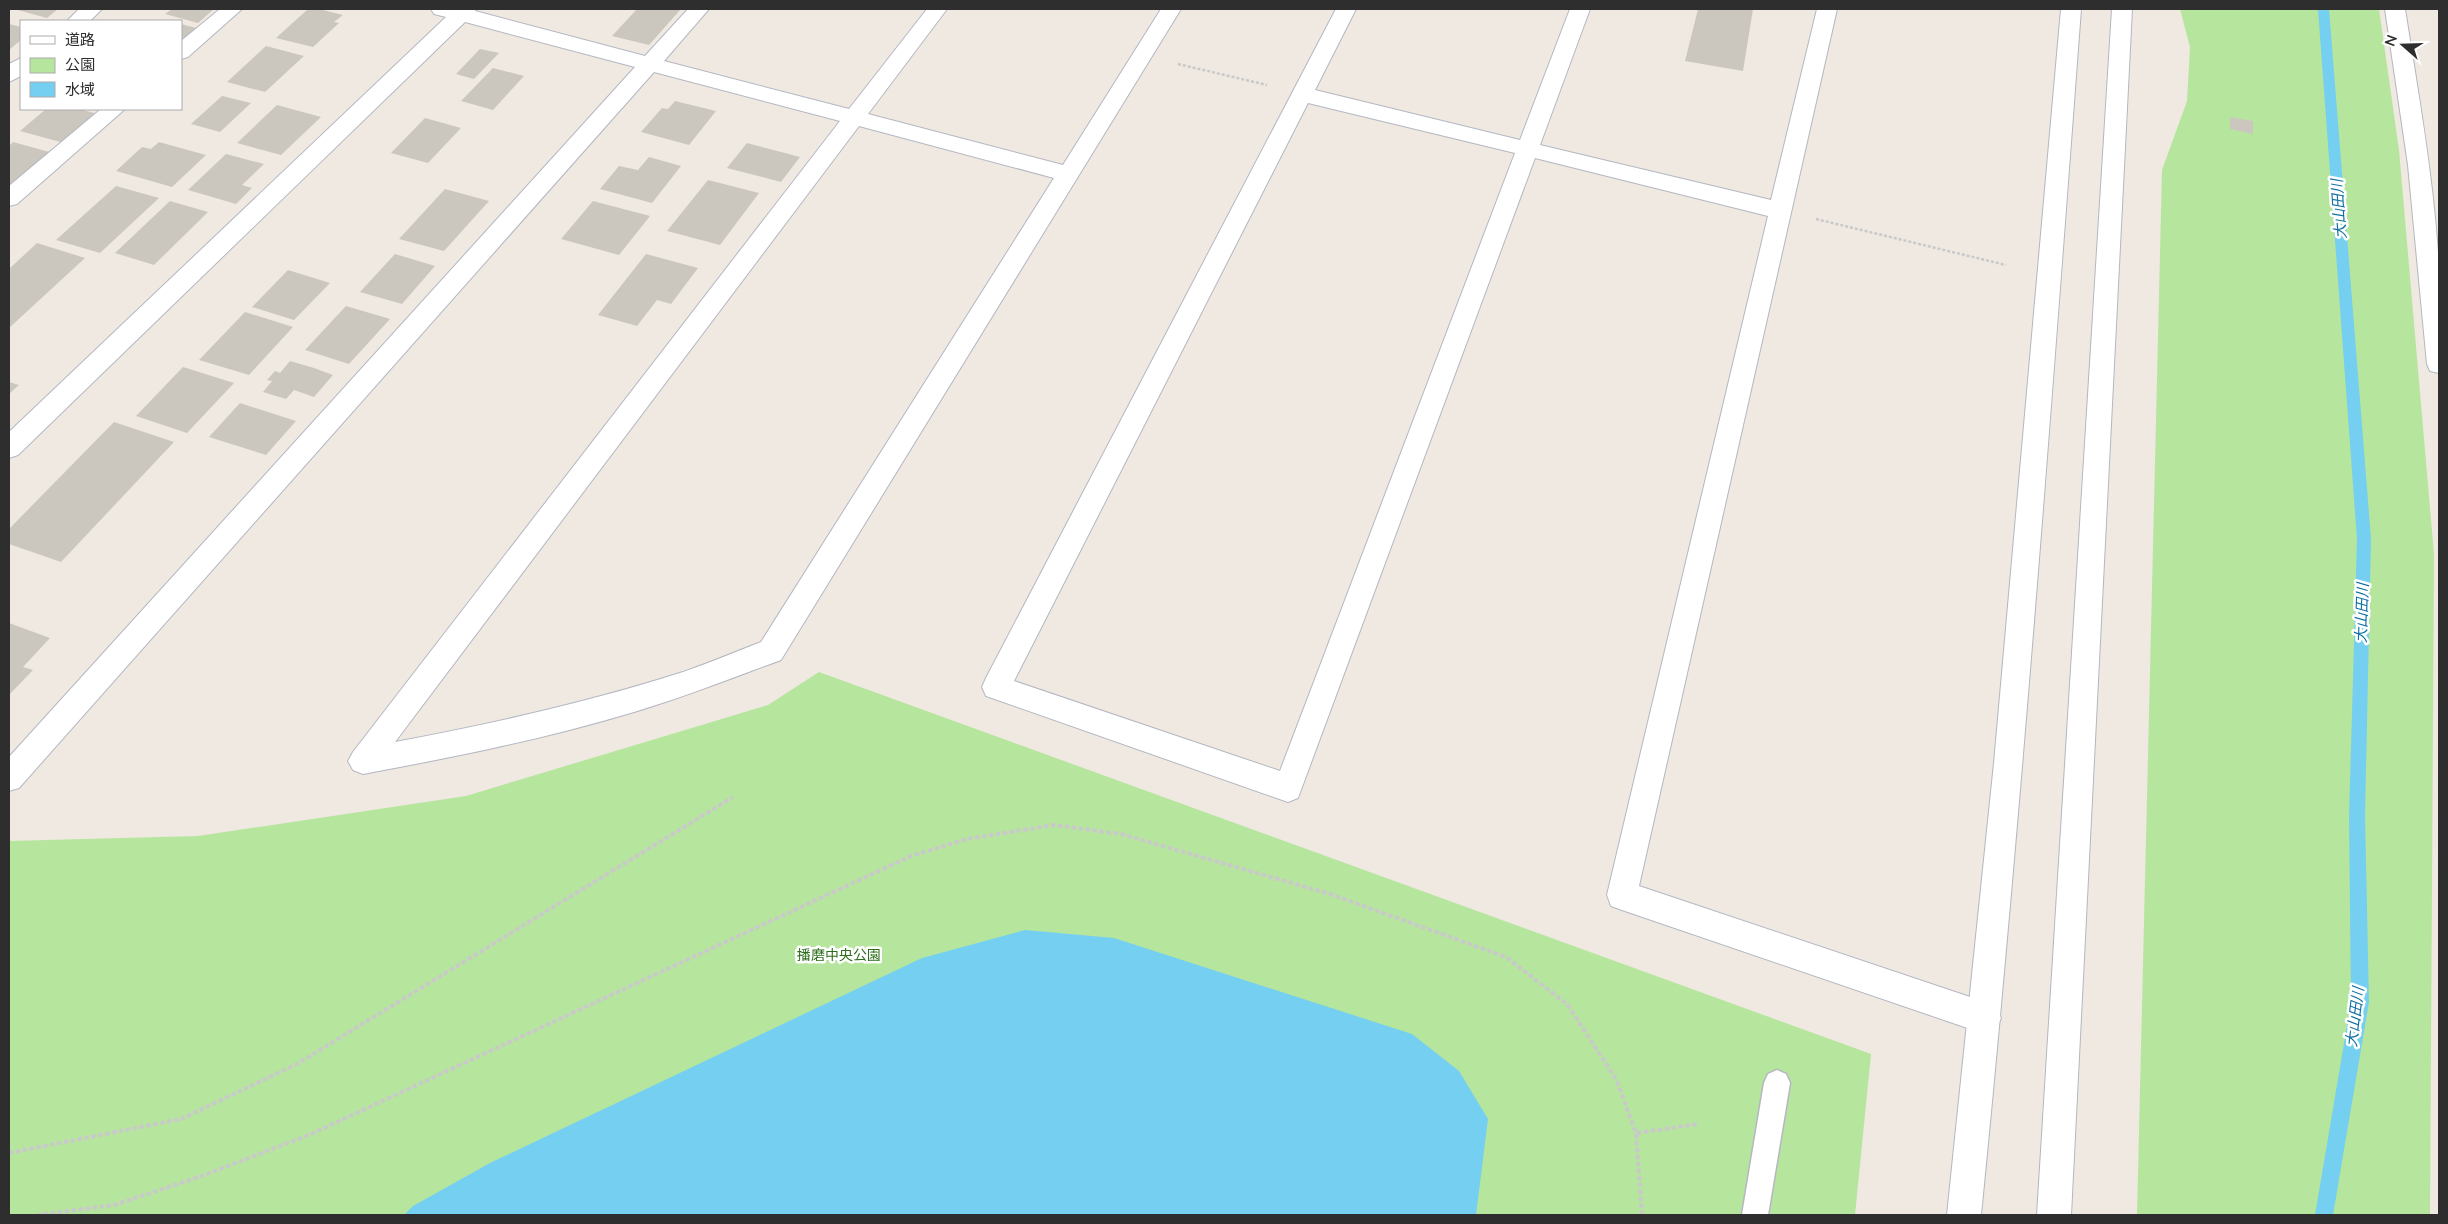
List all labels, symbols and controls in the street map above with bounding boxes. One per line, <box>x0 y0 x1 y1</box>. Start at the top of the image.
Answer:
legend <box>20 20 182 110</box>
north arrow <box>2378 20 2428 70</box>
text: 道路 <box>65 30 95 48</box>
text: N <box>2380 32 2400 48</box>
text: 公園 <box>65 55 95 73</box>
text: 水域 <box>65 80 95 98</box>
water label: 大山田川 <box>2327 177 2349 240</box>
water label: 大山田川 <box>2351 581 2371 643</box>
park label: 播磨中央公園 <box>797 946 881 963</box>
water label: 大山田川 <box>2341 984 2367 1048</box>

